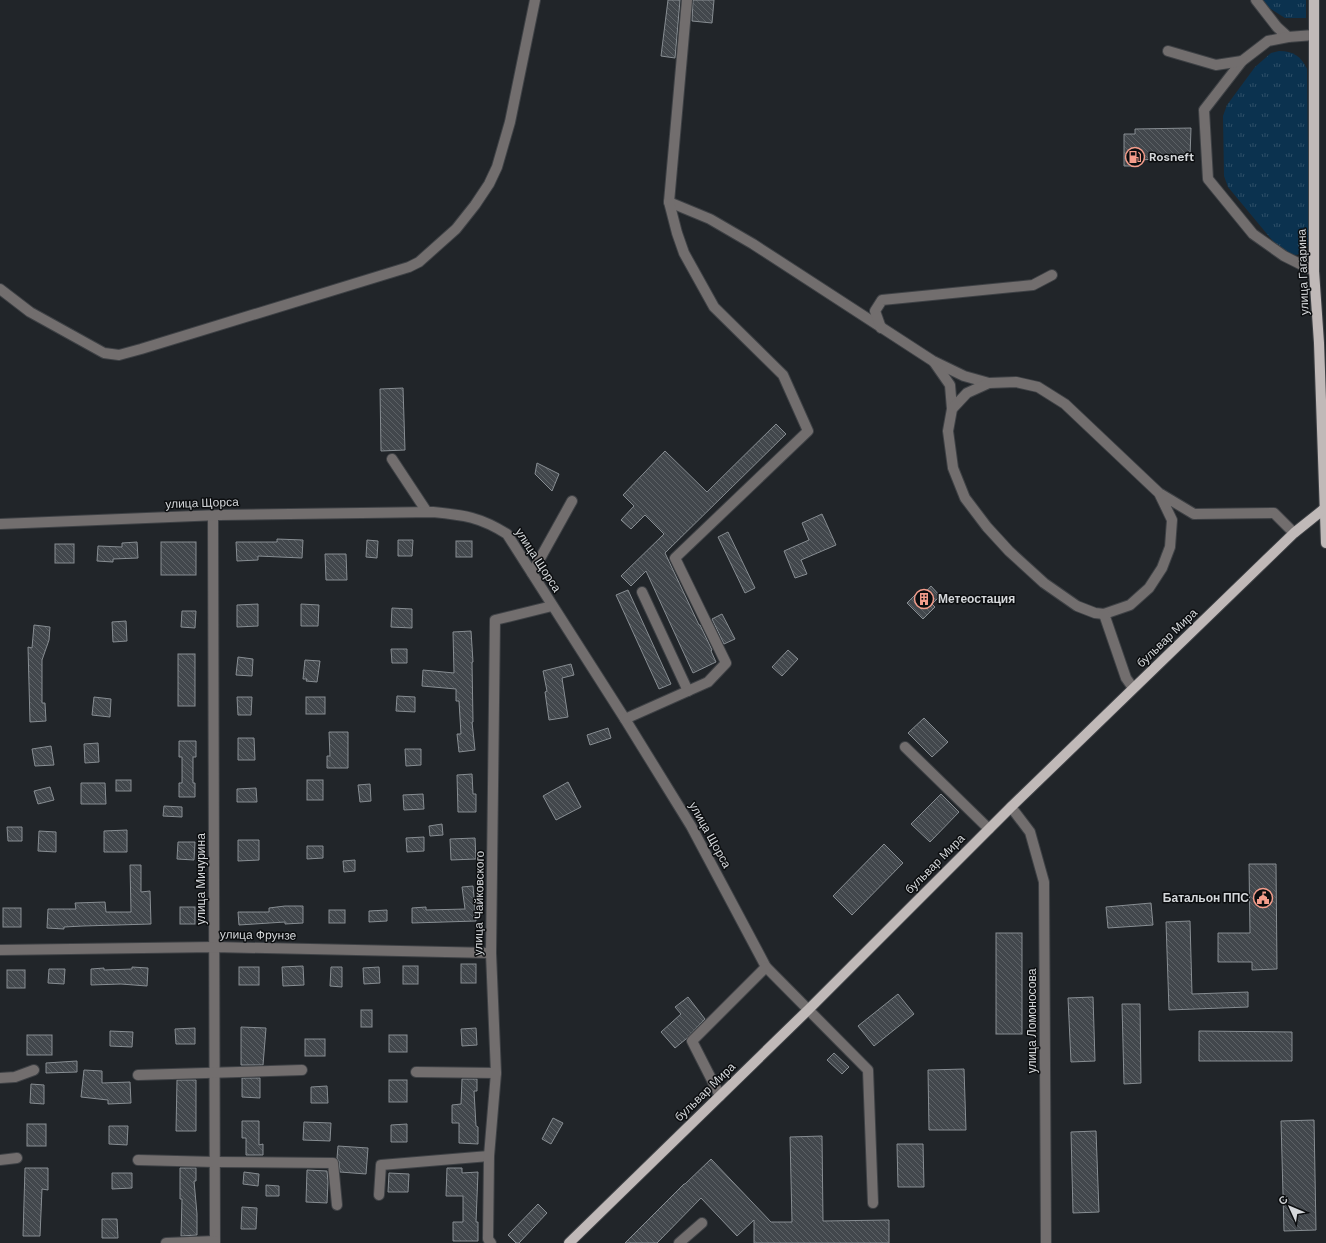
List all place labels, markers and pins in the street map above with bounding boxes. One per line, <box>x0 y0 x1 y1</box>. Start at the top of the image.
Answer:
fuel station icon: Rosneft <box>1124 146 1146 168</box>
place label: Rosneft <box>1149 149 1194 165</box>
building icon: Метеостация <box>913 588 935 610</box>
place label: Метеостация <box>938 591 1015 607</box>
public building icon: Батальон ППС <box>1252 887 1274 909</box>
place label: Батальон ППС <box>1163 890 1249 906</box>

